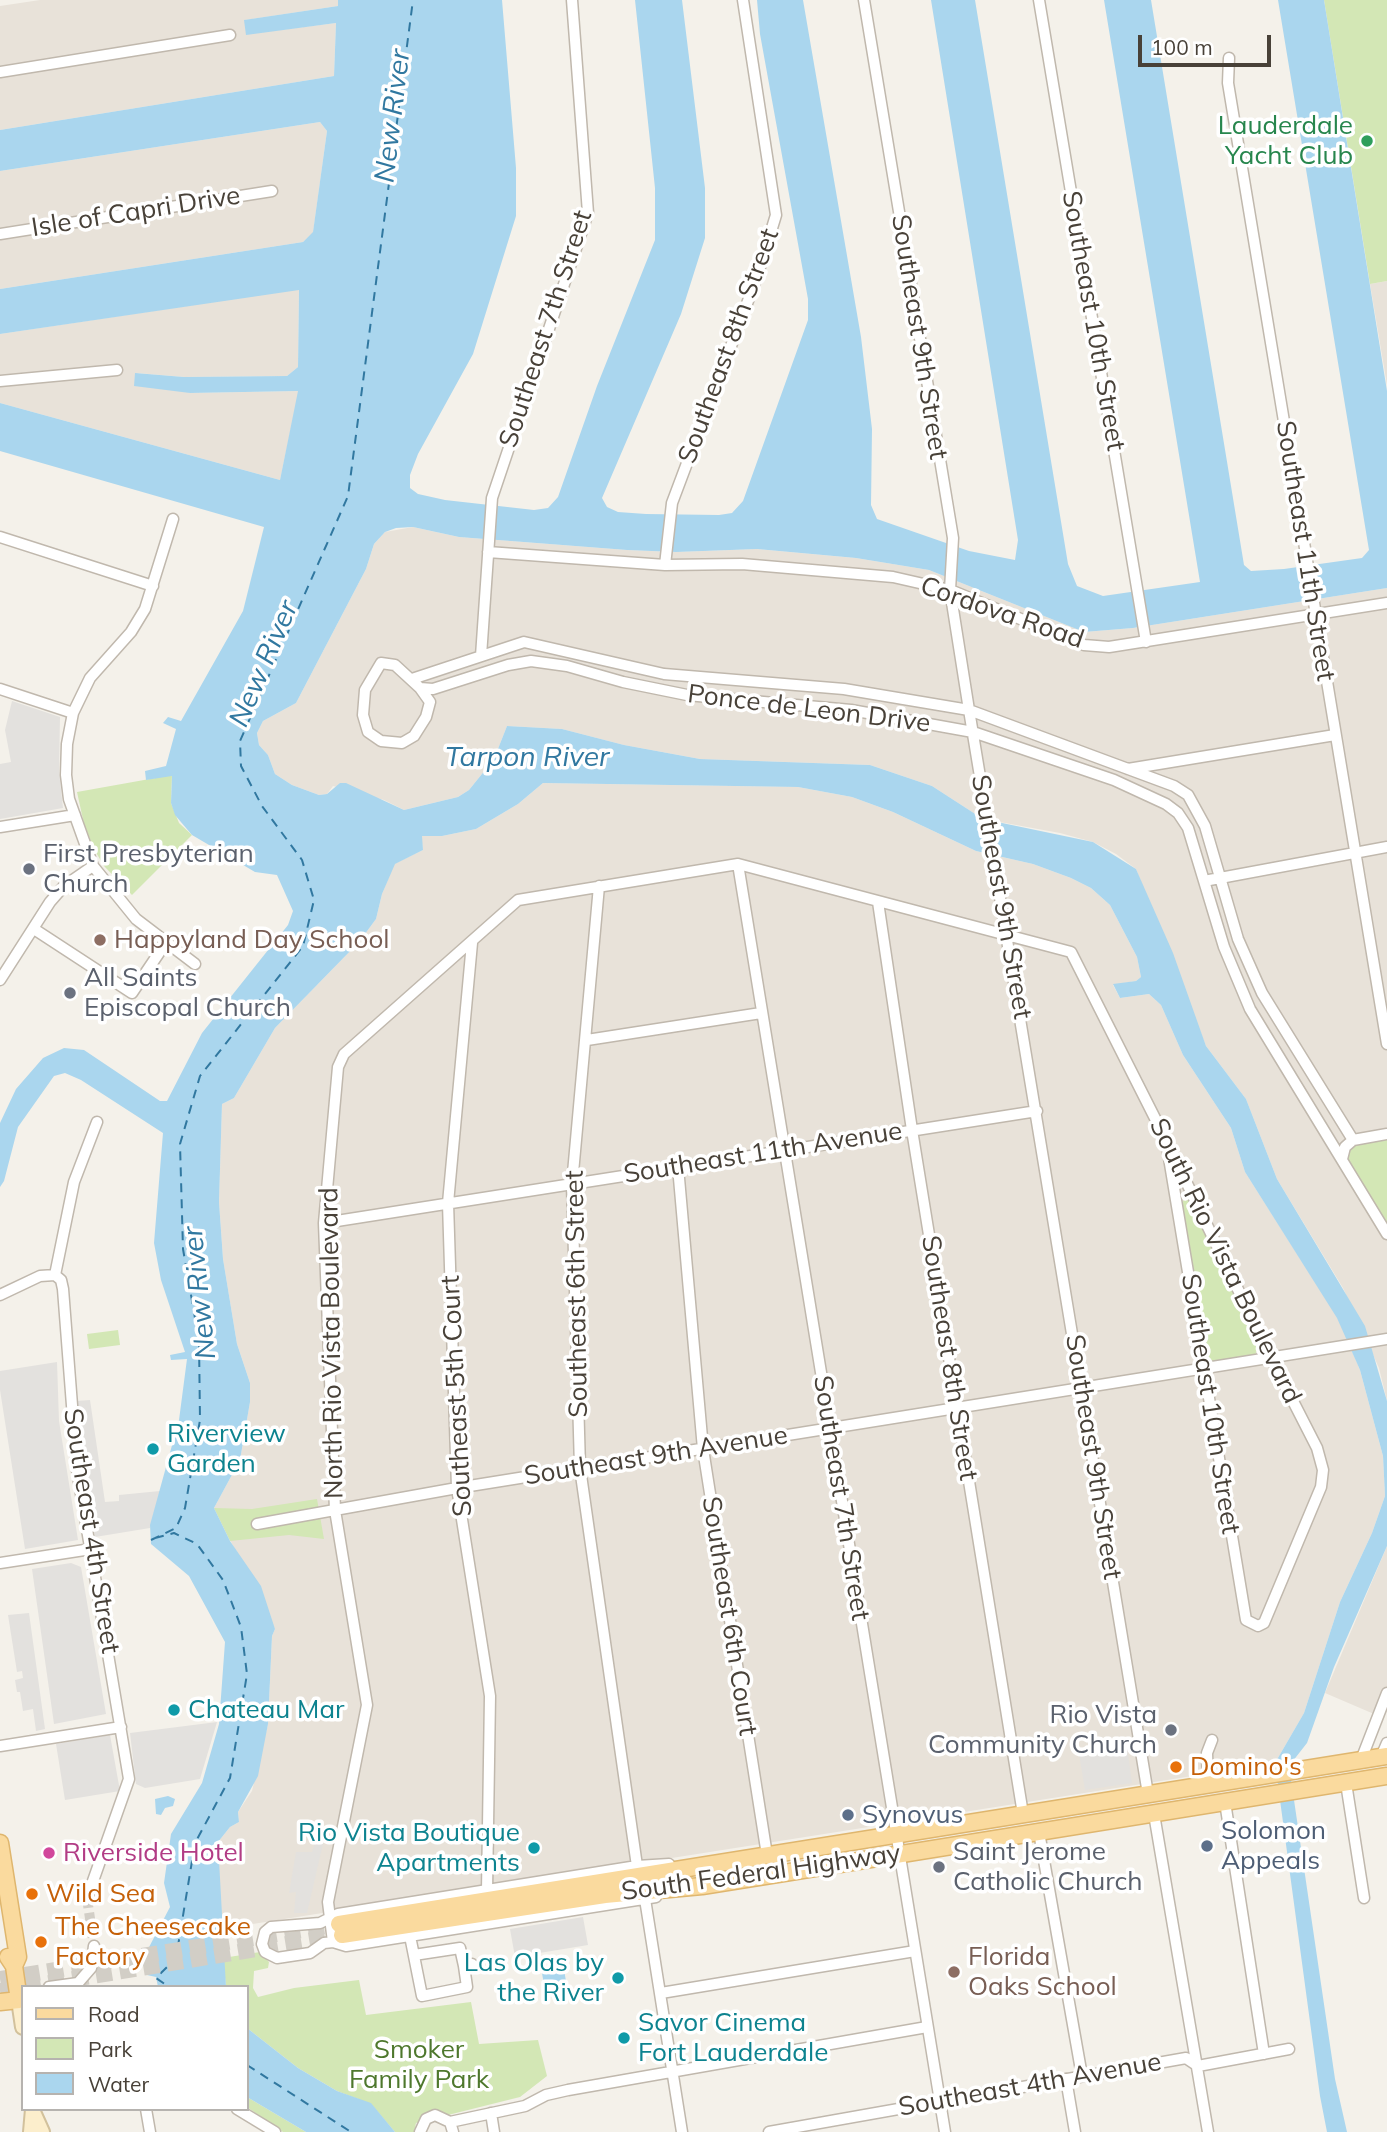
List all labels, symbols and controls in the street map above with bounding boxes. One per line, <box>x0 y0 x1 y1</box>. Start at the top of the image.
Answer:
scale bar <box>1142 21 1275 65</box>
text: 100 m <box>1151 34 1213 60</box>
water label: New River <box>368 48 418 184</box>
place label: Lauderdale Yacht Club <box>1218 110 1353 172</box>
marker: Lauderdale Yacht Club <box>1359 133 1375 149</box>
street label: Isle of Capri Drive <box>29 180 243 244</box>
street label: Southeast 10th Street <box>1055 189 1131 453</box>
street label: Southeast 7th Street <box>493 207 599 451</box>
street label: Southeast 9th Street <box>884 212 954 462</box>
street label: Southeast 8th Street <box>672 224 786 468</box>
street label: Southeast 11th Street <box>1269 419 1341 683</box>
street label: Cordova Road <box>916 570 1088 656</box>
water label: New River <box>222 596 306 732</box>
street label: Ponce de Leon Drive <box>686 679 932 739</box>
water label: Tarpon River <box>445 741 609 775</box>
street label: Southeast 9th Street <box>964 772 1038 1022</box>
place label: First Presbyterian Church <box>43 838 254 900</box>
marker: First Presbyterian Church <box>21 861 37 877</box>
place label: Happyland Day School <box>114 924 389 956</box>
marker: Happyland Day School <box>92 932 108 948</box>
place label: All Saints Episcopal Church <box>84 962 291 1024</box>
marker: All Saints Episcopal Church <box>62 985 78 1001</box>
street label: South Rio Vista Boulevard <box>1142 1113 1308 1409</box>
street label: Southeast 11th Avenue <box>621 1116 905 1190</box>
street label: Southeast 6th Street <box>559 1170 595 1418</box>
street label: North Rio Vista Boulevard <box>314 1187 350 1499</box>
water label: New River <box>176 1225 224 1361</box>
street label: Southeast 8th Street <box>914 1233 984 1483</box>
street label: Southeast 10th Street <box>1174 1272 1246 1536</box>
street label: Southeast 5th Court <box>435 1275 479 1517</box>
street label: Southeast 9th Street <box>1058 1332 1128 1582</box>
street label: Southeast 7th Street <box>806 1373 876 1623</box>
street label: Southeast 4th Street <box>56 1406 126 1656</box>
place label: Riverview Garden <box>167 1418 286 1480</box>
street label: Southeast 9th Avenue <box>522 1420 790 1492</box>
marker: Riverview Garden <box>145 1441 161 1457</box>
street label: Southeast 6th Court <box>695 1494 763 1738</box>
place label: Chateau Mar <box>188 1694 344 1726</box>
place label: Rio Vista Community Church <box>928 1699 1157 1760</box>
marker: Chateau Mar <box>166 1702 182 1718</box>
marker: Rio Vista Community Church <box>1163 1722 1179 1738</box>
place label: Domino's <box>1190 1751 1302 1783</box>
marker: Domino's <box>1168 1759 1184 1775</box>
place label: Synovus <box>862 1799 963 1831</box>
marker: Synovus <box>840 1807 856 1823</box>
place label: Solomon Appeals <box>1221 1815 1326 1876</box>
place label: Rio Vista Boutique Apartments <box>298 1817 520 1878</box>
place label: Saint Jerome Catholic Church <box>953 1836 1143 1898</box>
place label: Riverside Hotel <box>63 1837 244 1869</box>
street label: South Federal Highway <box>619 1838 903 1908</box>
marker: Solomon Appeals <box>1199 1838 1215 1854</box>
marker: Rio Vista Boutique Apartments <box>526 1840 542 1856</box>
marker: Riverside Hotel <box>41 1845 57 1861</box>
marker: Saint Jerome Catholic Church <box>931 1859 947 1875</box>
place label: Wild Sea <box>46 1878 156 1910</box>
marker: Wild Sea <box>24 1886 40 1902</box>
place label: The Cheesecake Factory <box>55 1911 251 1972</box>
marker: The Cheesecake Factory <box>33 1934 49 1950</box>
place label: Florida Oaks School <box>968 1941 1117 2002</box>
place label: Las Olas by the River <box>464 1947 604 2008</box>
marker: Florida Oaks School <box>946 1964 962 1980</box>
marker: Las Olas by the River <box>610 1970 626 1986</box>
legend <box>21 1985 248 2111</box>
text: Road <box>88 2001 139 2027</box>
place label: Savor Cinema Fort Lauderdale <box>638 2007 828 2068</box>
marker: Savor Cinema Fort Lauderdale <box>616 2030 632 2046</box>
park label: Smoker Family Park <box>349 2034 489 2096</box>
text: Park <box>88 2036 132 2062</box>
street label: Southeast 4th Avenue <box>896 2047 1164 2123</box>
text: Water <box>88 2071 149 2097</box>

